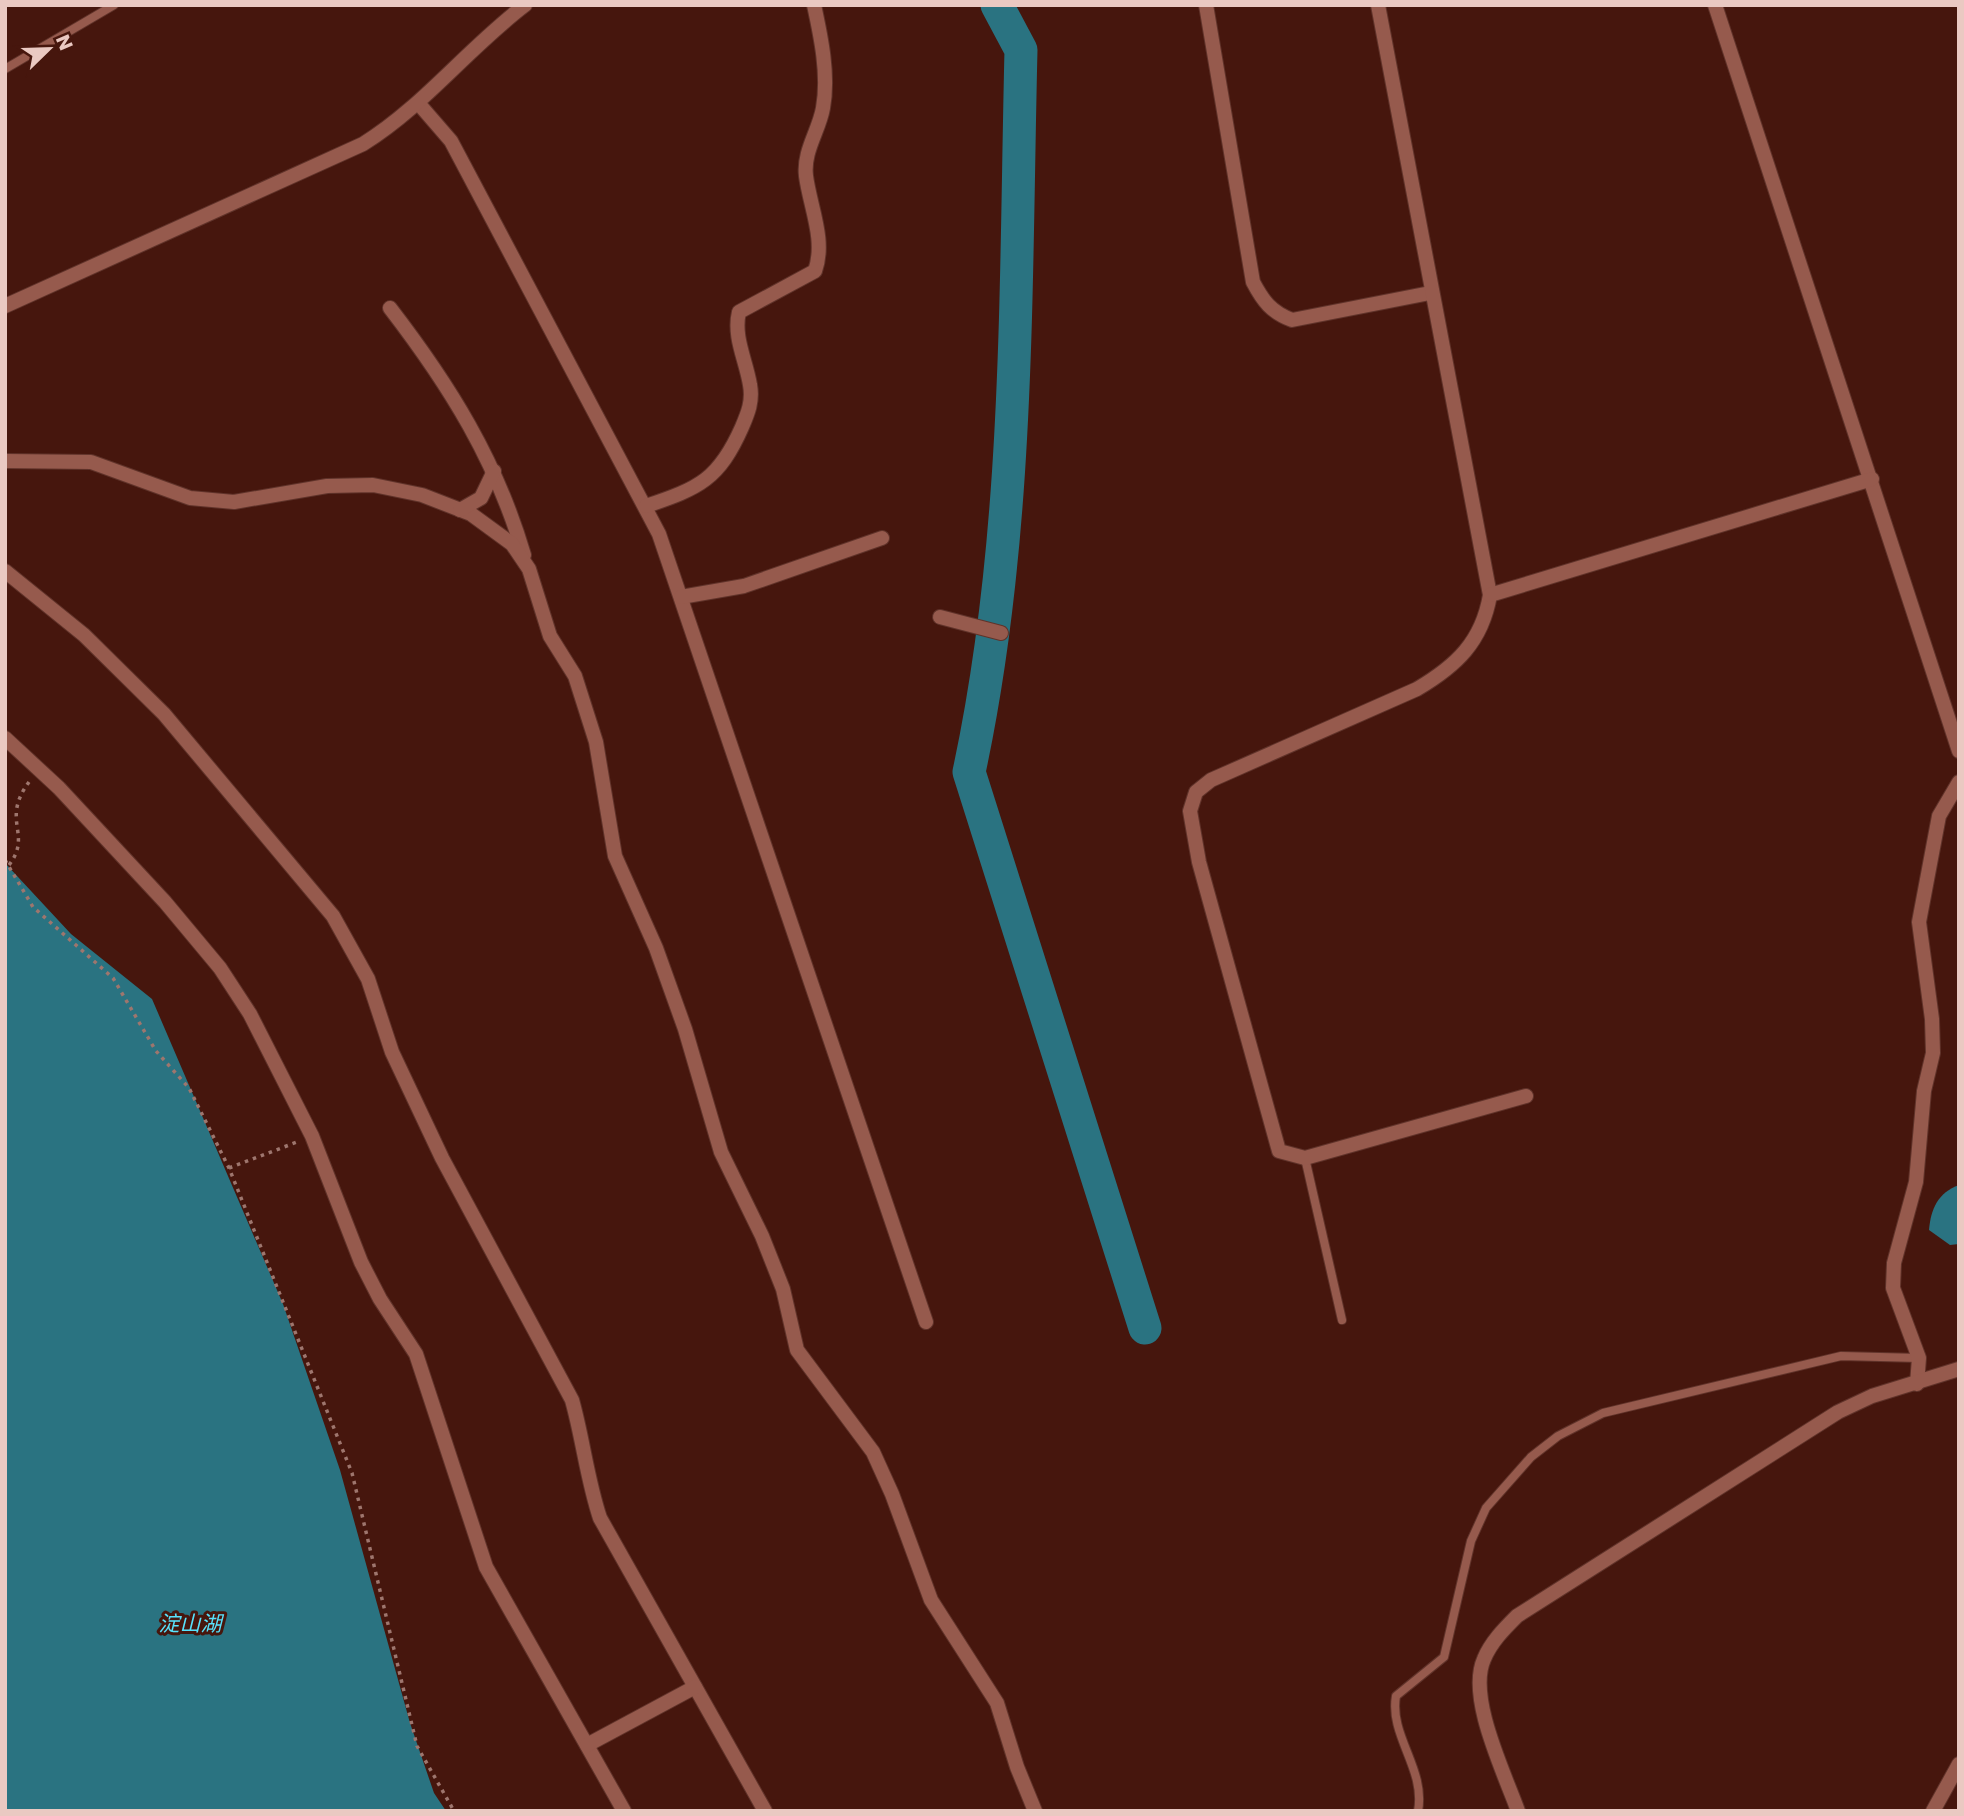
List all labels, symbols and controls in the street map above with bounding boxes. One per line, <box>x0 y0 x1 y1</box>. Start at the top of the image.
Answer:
north arrow <box>14 14 84 84</box>
text: N <box>49 31 79 54</box>
water label: 淀山湖 <box>159 1609 224 1638</box>

